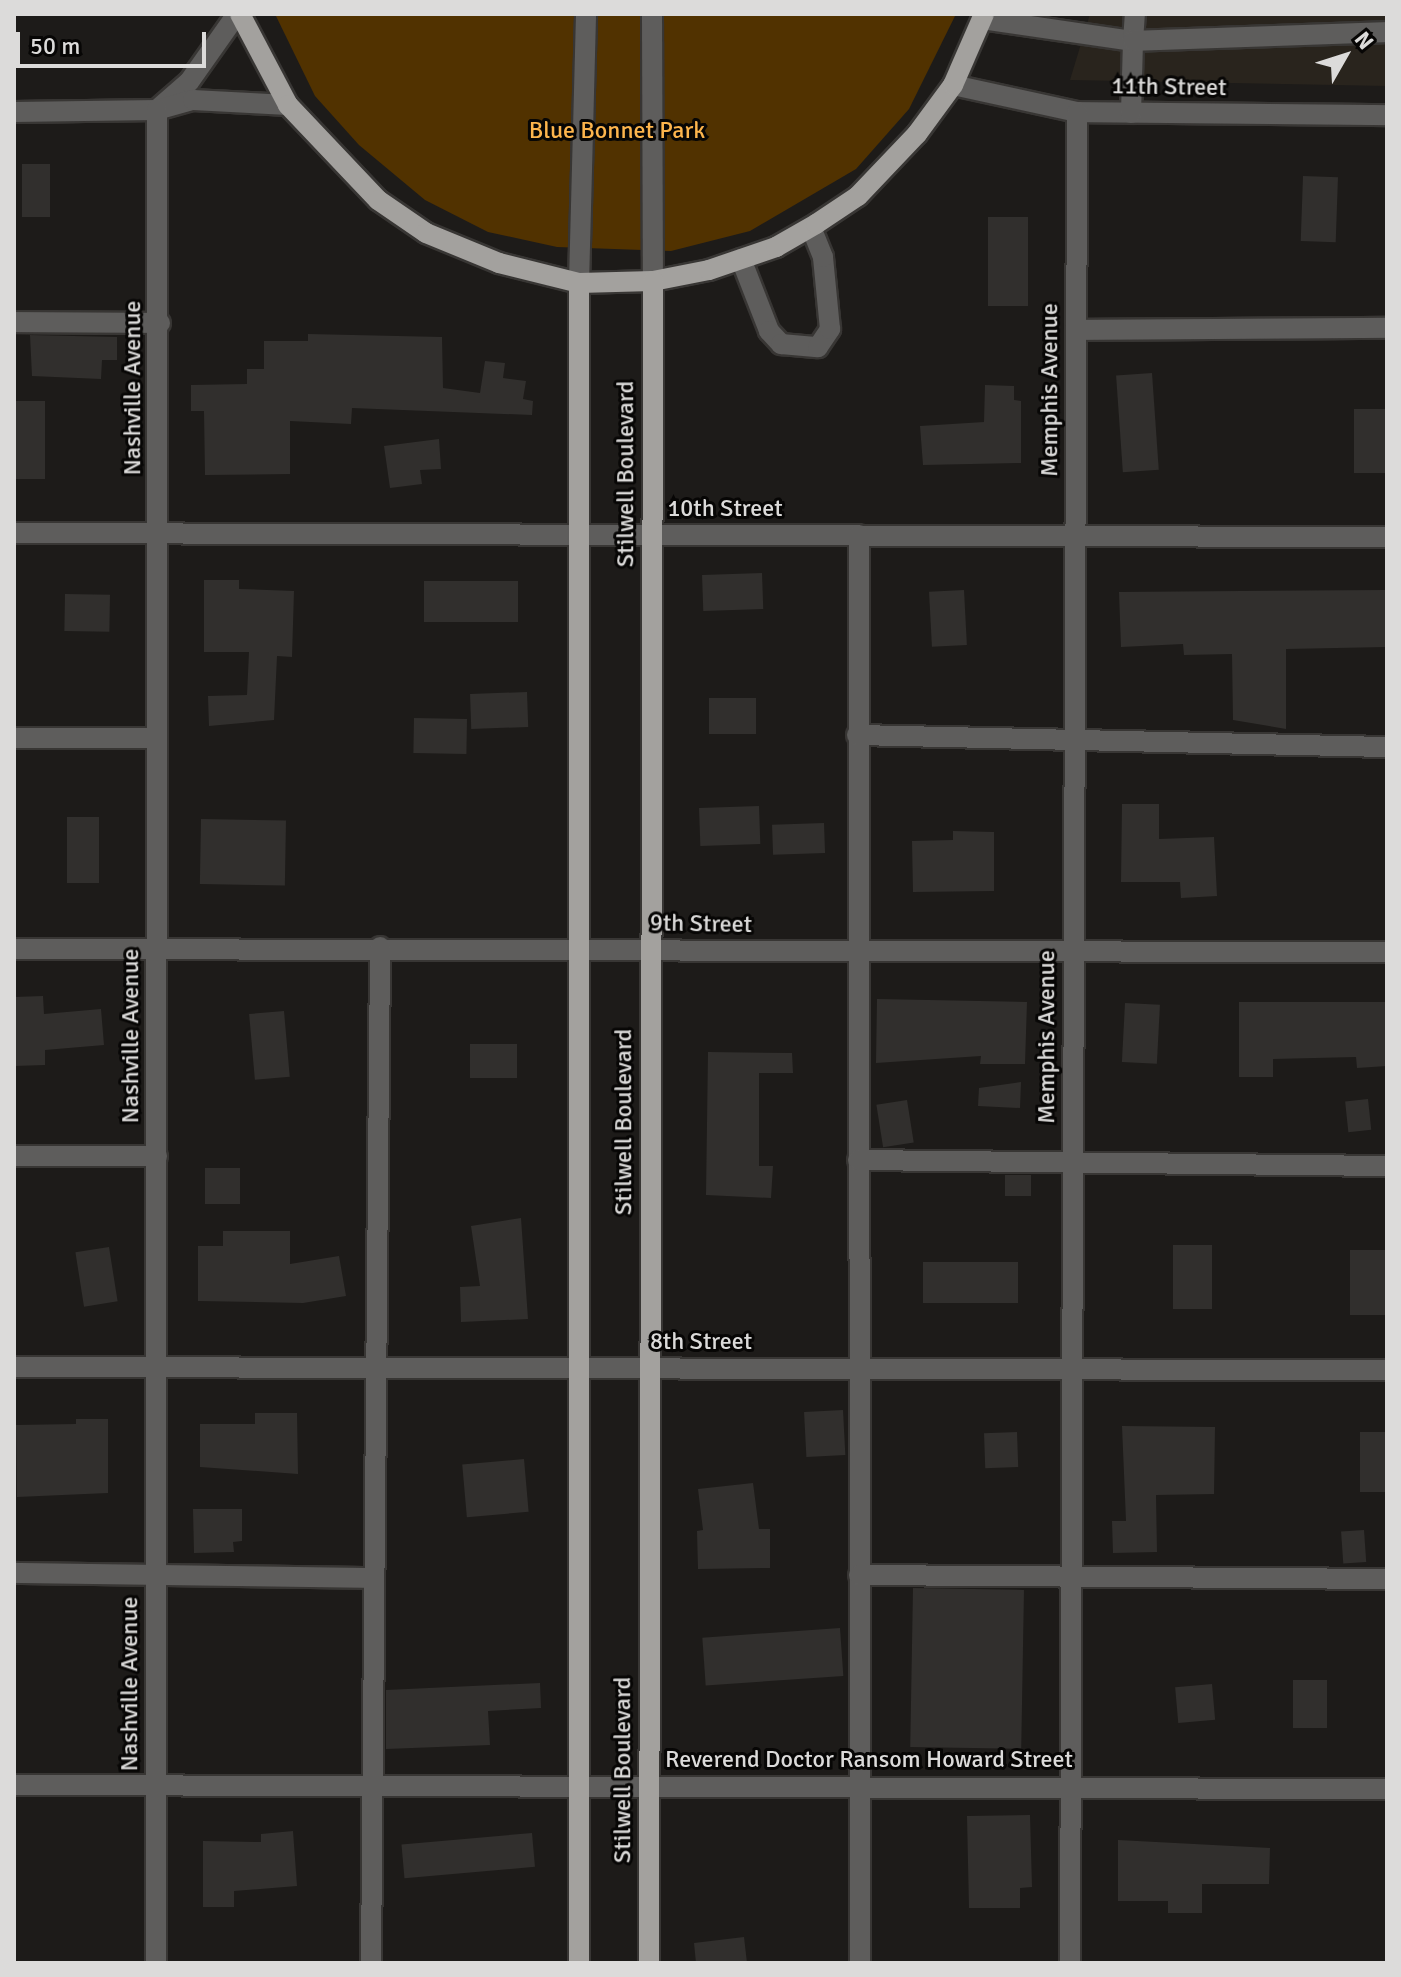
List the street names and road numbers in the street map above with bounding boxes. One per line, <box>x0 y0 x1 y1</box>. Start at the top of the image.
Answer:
street label: 11th Street <box>1111 72 1227 102</box>
street label: Nashville Avenue <box>119 301 147 475</box>
street label: Memphis Avenue <box>1036 303 1064 477</box>
street label: Stilwell Boulevard <box>612 381 640 567</box>
street label: 10th Street <box>667 495 783 523</box>
street label: 9th Street <box>650 909 752 939</box>
street label: Nashville Avenue <box>117 949 145 1123</box>
street label: Memphis Avenue <box>1033 950 1061 1124</box>
street label: Stilwell Boulevard <box>610 1029 638 1215</box>
street label: 8th Street <box>650 1328 752 1356</box>
street label: Nashville Avenue <box>116 1597 144 1771</box>
street label: Stilwell Boulevard <box>609 1677 637 1863</box>
street label: Reverend Doctor Ransom Howard Street <box>665 1746 1073 1774</box>

